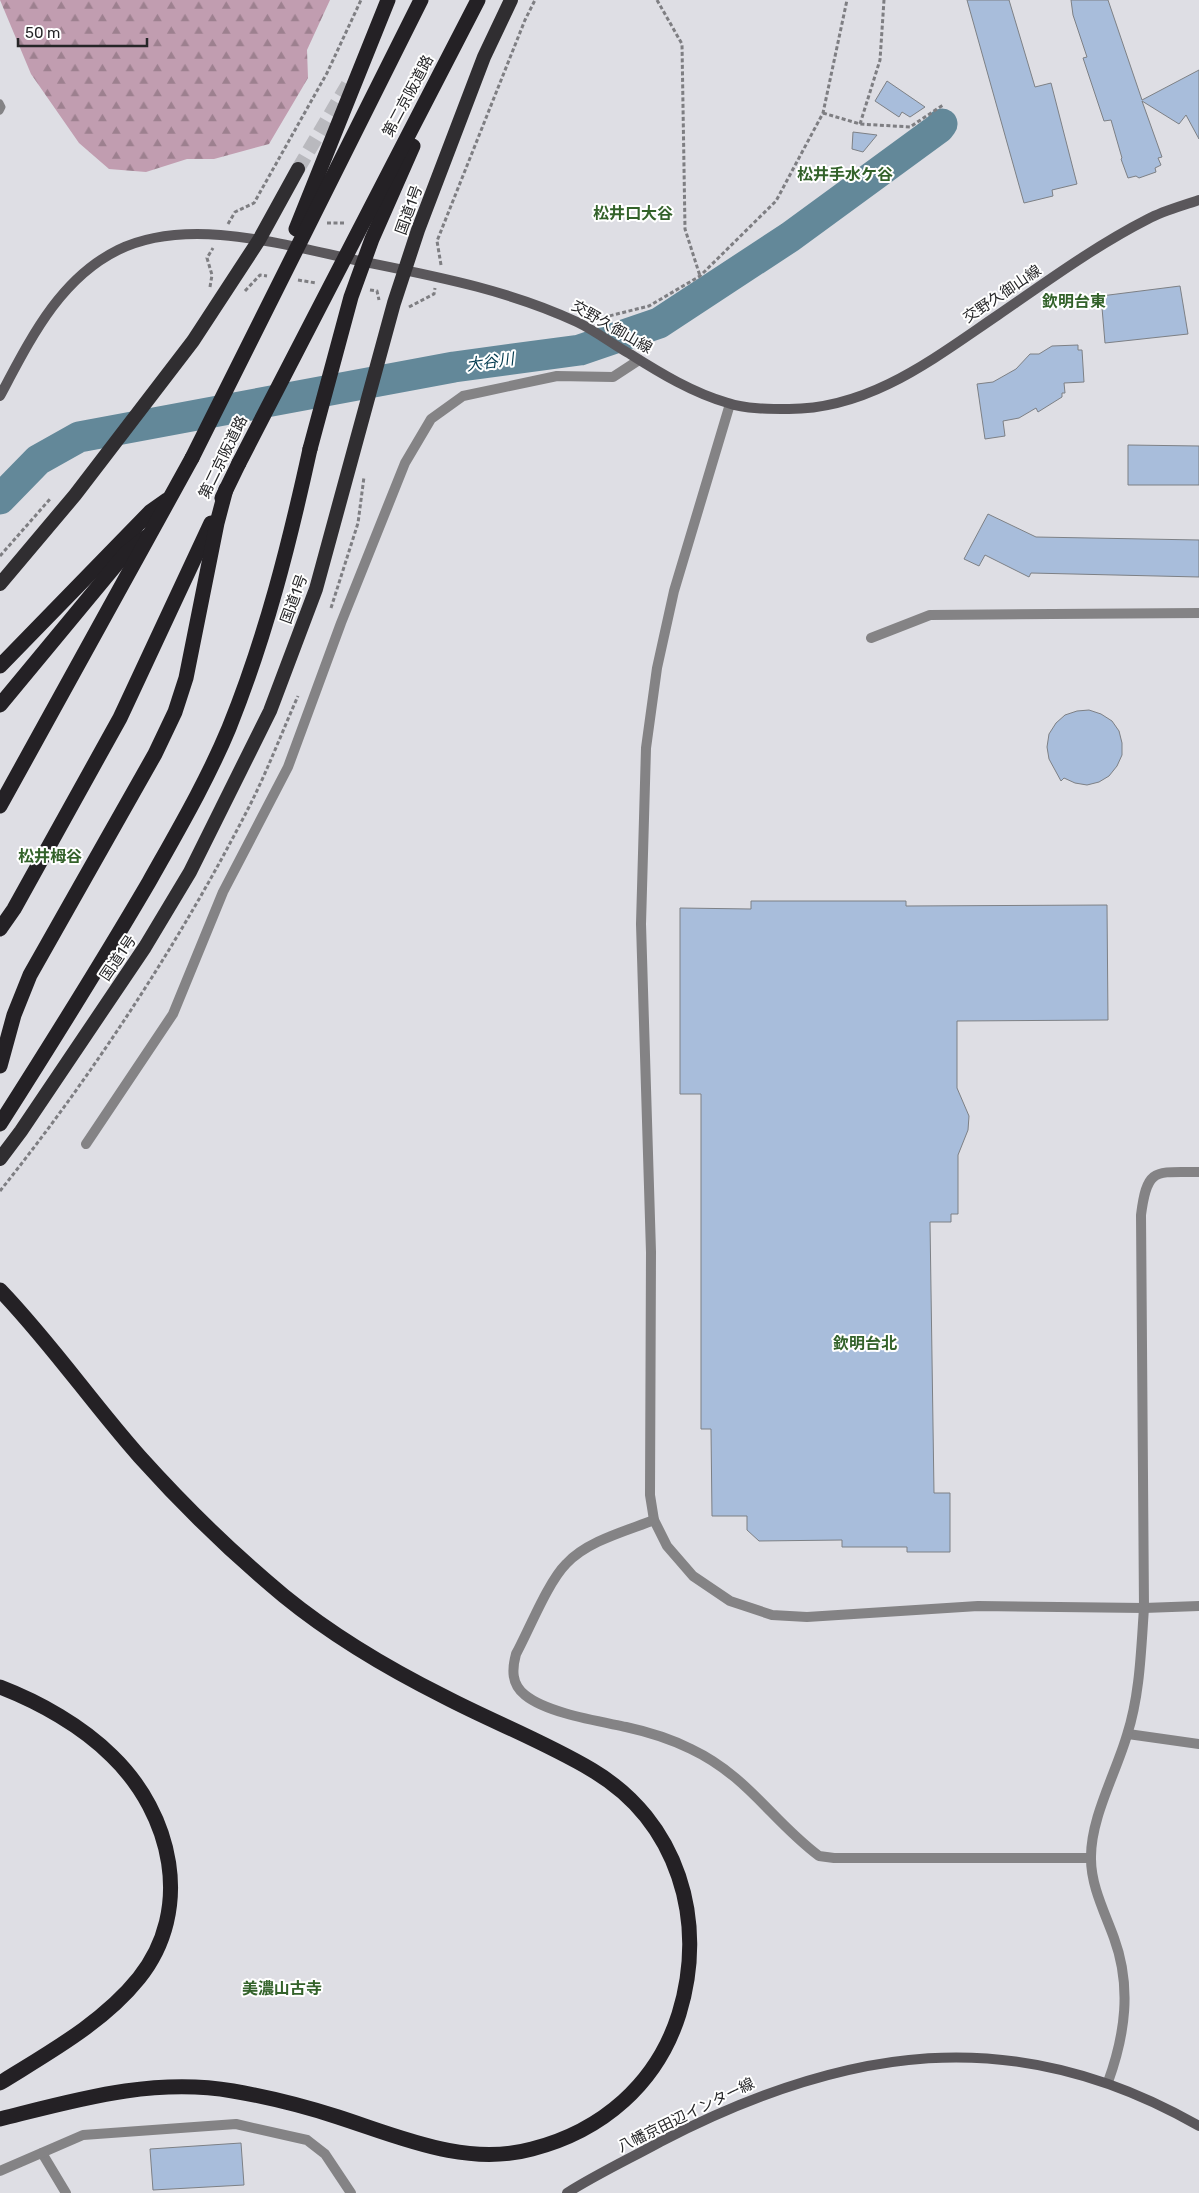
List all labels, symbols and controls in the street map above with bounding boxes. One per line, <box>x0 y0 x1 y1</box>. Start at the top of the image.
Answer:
scale bar <box>18 15 146 47</box>
text: 50 m <box>25 24 60 42</box>
street label: 第二京阪道路 <box>379 52 437 140</box>
district label: 松井手水ケ谷 <box>797 165 893 184</box>
street label: 国道1号 <box>392 183 426 237</box>
district label: 松井口大谷 <box>593 204 673 223</box>
street label: 交野久御山線 <box>960 261 1044 327</box>
district label: 欽明台東 <box>1042 292 1106 311</box>
street label: 交野久御山線 <box>569 297 655 357</box>
water label: 大谷川 <box>465 349 517 375</box>
street label: 第二京阪道路 <box>195 413 251 501</box>
street label: 国道1号 <box>277 572 311 626</box>
district label: 松井栂谷 <box>18 847 82 866</box>
street label: 国道1号 <box>96 932 140 984</box>
district label: 欽明台北 <box>833 1334 897 1353</box>
district label: 美濃山古寺 <box>242 1979 322 1998</box>
street label: 八幡京田辺インター線 <box>615 2074 757 2156</box>

